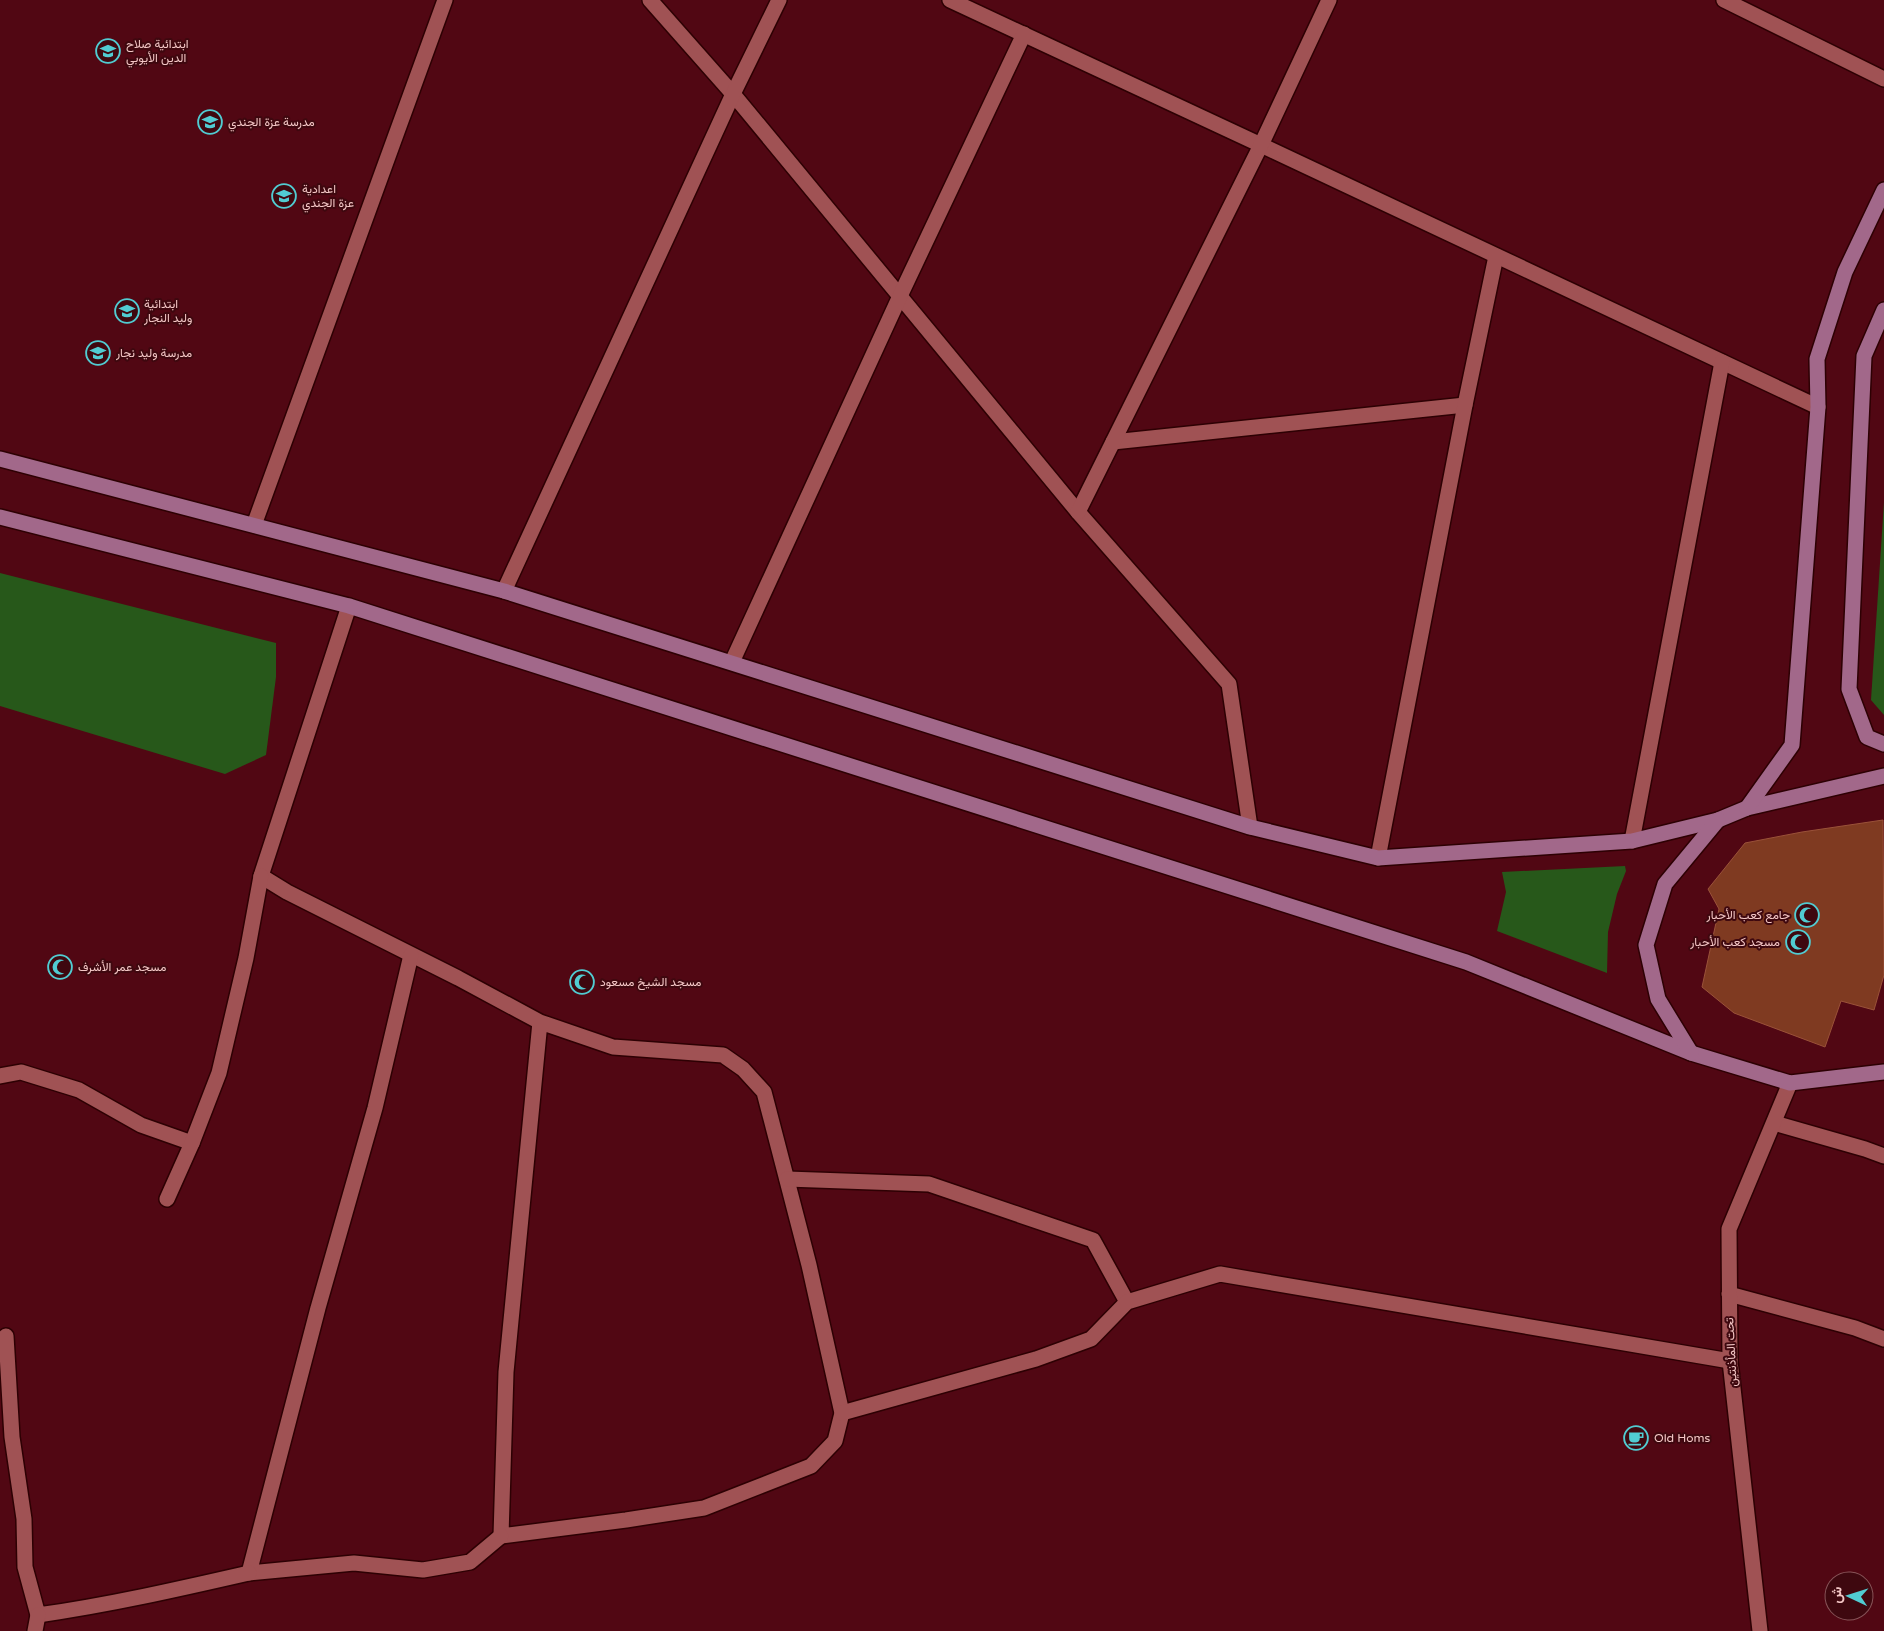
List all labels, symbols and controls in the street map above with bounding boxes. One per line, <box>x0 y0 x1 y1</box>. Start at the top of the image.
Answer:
place label: ابتدائية صلاح الدين الأيوبي <box>126 37 188 68</box>
school or university icon: ابتدائية صلاح الدين الأيوبي <box>95 38 121 64</box>
school or university icon: مدرسة عزة الجندي <box>197 109 223 135</box>
place label: مدرسة عزة الجندي <box>228 115 315 132</box>
place label: اعدادية عزة الجندي <box>302 182 354 213</box>
school or university icon: اعدادية عزة الجندي <box>271 183 297 209</box>
place label: ابتدائية وليد النجار <box>143 297 192 326</box>
school or university icon: ابتدائية وليد النجار <box>114 298 140 324</box>
school or university icon: مدرسة وليد نجار <box>85 340 111 366</box>
place label: مدرسة وليد نجار <box>115 346 192 361</box>
mosque icon: جامع كعب الأحبار <box>1794 902 1820 928</box>
place label: جامع كعب الأحبار <box>1706 908 1790 924</box>
mosque icon: مسجد كعب الأحبار <box>1785 929 1811 955</box>
place label: مسجد كعب الأحبار <box>1689 935 1780 950</box>
mosque icon: مسجد عمر الأشرف <box>47 954 73 980</box>
place label: مسجد عمر الأشرف <box>78 960 166 975</box>
mosque icon: مسجد الشيخ مسعود <box>569 969 595 995</box>
place label: مسجد الشيخ مسعود <box>600 975 701 991</box>
street label: تحت المأذنتين <box>1722 1317 1741 1387</box>
cafe icon: Old Homs <box>1623 1425 1649 1451</box>
place label: Old Homs <box>1654 1431 1711 1445</box>
north arrow <box>1824 1571 1874 1621</box>
text: ش <box>1827 1586 1846 1604</box>

